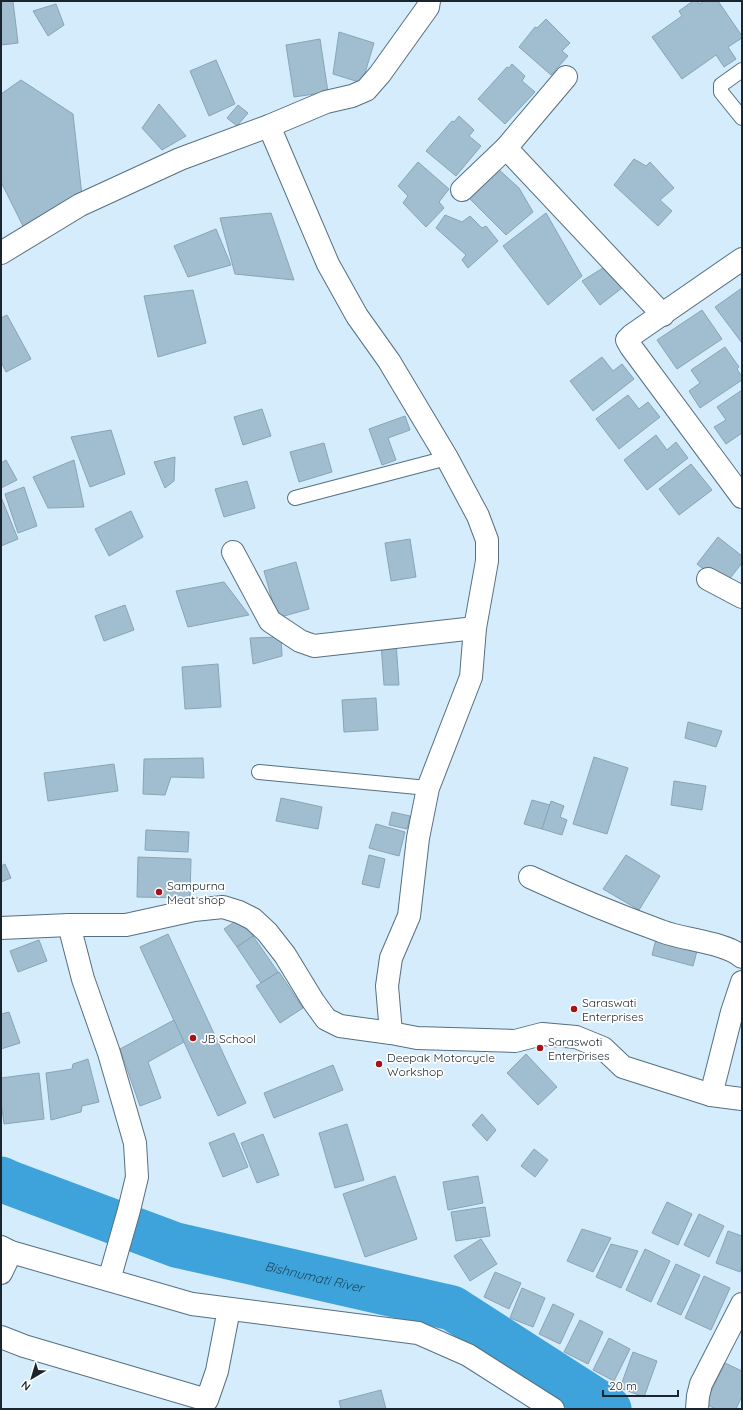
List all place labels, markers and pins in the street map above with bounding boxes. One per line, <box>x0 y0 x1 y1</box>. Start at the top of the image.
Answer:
place label: Sampurna Meat shop <box>167 878 225 907</box>
marker: Sampurna Meat shop <box>154 887 164 897</box>
place label: Saraswati Enterprises <box>582 995 644 1024</box>
marker: Saraswati Enterprises <box>569 1004 579 1014</box>
place label: JB School <box>201 1031 256 1046</box>
marker: JB School <box>188 1033 198 1043</box>
place label: Saraswoti Enterprises <box>548 1034 610 1063</box>
marker: Saraswoti Enterprises <box>535 1043 545 1053</box>
place label: Deepak Motorcycle Workshop <box>387 1050 495 1079</box>
marker: Deepak Motorcycle Workshop <box>374 1059 384 1069</box>

